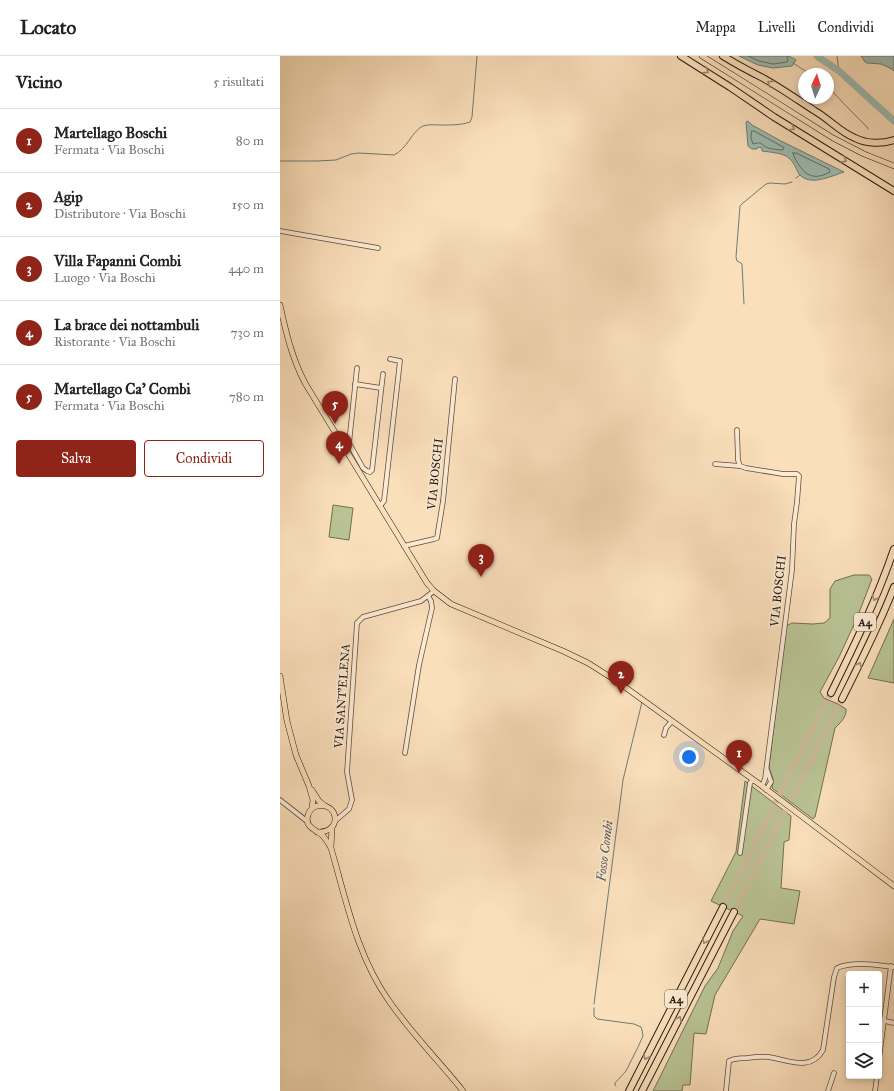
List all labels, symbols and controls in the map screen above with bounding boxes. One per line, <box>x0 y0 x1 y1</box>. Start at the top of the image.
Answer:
text: Locato <box>20 16 76 39</box>
text: Mappa <box>695 19 736 36</box>
text: Livelli <box>758 19 796 36</box>
text: Condividi <box>818 19 874 36</box>
one-way arrow <box>702 67 709 74</box>
north arrow <box>798 68 834 104</box>
text: Vicino <box>16 72 62 93</box>
text: 5 risultati <box>213 74 264 90</box>
one-way arrow <box>767 80 774 87</box>
text: Martellago Boschi <box>54 124 167 142</box>
one-way arrow <box>788 124 795 131</box>
text: 1 <box>26 133 32 149</box>
text: 80 m <box>236 133 264 149</box>
text: Fermata · Via Boschi <box>54 142 165 158</box>
one-way arrow <box>840 155 847 162</box>
text: Agip <box>54 188 83 206</box>
text: 2 <box>26 197 32 213</box>
text: 150 m <box>232 197 264 213</box>
text: Distributore · Via Boschi <box>54 206 186 222</box>
text: Villa Fapanni Combi <box>54 252 181 270</box>
text: 3 <box>26 261 32 277</box>
text: 440 m <box>228 261 264 277</box>
text: Luogo · Via Boschi <box>54 270 156 286</box>
text: La brace dei nottambuli <box>54 316 199 334</box>
text: 4 <box>25 325 33 341</box>
text: 730 m <box>231 325 264 341</box>
text: Ristorante · Via Boschi <box>54 334 176 350</box>
text: Martellago Ca' Combi <box>54 380 191 398</box>
text: 5 <box>26 389 32 405</box>
text: 780 m <box>229 389 264 405</box>
pin: 5 <box>322 391 348 424</box>
text: Fermata · Via Boschi <box>54 398 165 414</box>
pin: 4 <box>326 431 352 464</box>
street label: VIA BOSCHI <box>424 438 446 511</box>
button: Salva <box>16 440 136 477</box>
button: Condividi <box>144 440 264 477</box>
pin: 3 <box>468 544 494 577</box>
street label: VIA BOSCHI <box>767 555 789 628</box>
one-way arrow <box>872 595 880 602</box>
road number: A4 <box>854 613 876 631</box>
street label: VIA SANT'ELENA <box>331 643 353 750</box>
pin: 2 <box>608 661 634 694</box>
one-way arrow <box>855 661 862 669</box>
pin: 1 <box>726 740 752 773</box>
your location <box>679 747 699 767</box>
water label: Fosso Combi <box>593 819 617 884</box>
one-way arrow <box>702 937 710 945</box>
map controls <box>846 971 882 1079</box>
button: + <box>846 971 882 1007</box>
road number: A4 <box>665 990 687 1008</box>
button: − <box>846 1007 882 1043</box>
one-way arrow <box>674 1016 682 1023</box>
button: layers <box>846 1043 882 1079</box>
one-way arrow <box>643 1053 651 1060</box>

